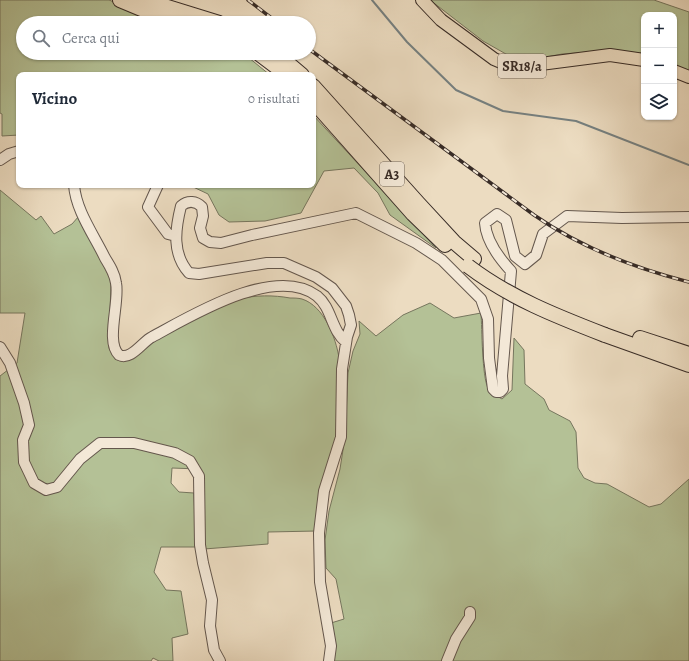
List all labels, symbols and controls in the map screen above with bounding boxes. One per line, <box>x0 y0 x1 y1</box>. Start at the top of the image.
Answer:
map controls <box>641 12 677 120</box>
button: + <box>641 12 677 48</box>
search box <box>16 16 316 60</box>
icon: search <box>30 27 52 49</box>
text: Cerca qui <box>62 28 120 48</box>
button: − <box>641 48 677 84</box>
road number: SR18/a <box>498 54 546 78</box>
button: layers <box>641 84 677 120</box>
text: Vicino <box>32 87 77 110</box>
text: 0 risultati <box>248 90 300 107</box>
road number: A3 <box>380 162 404 186</box>

